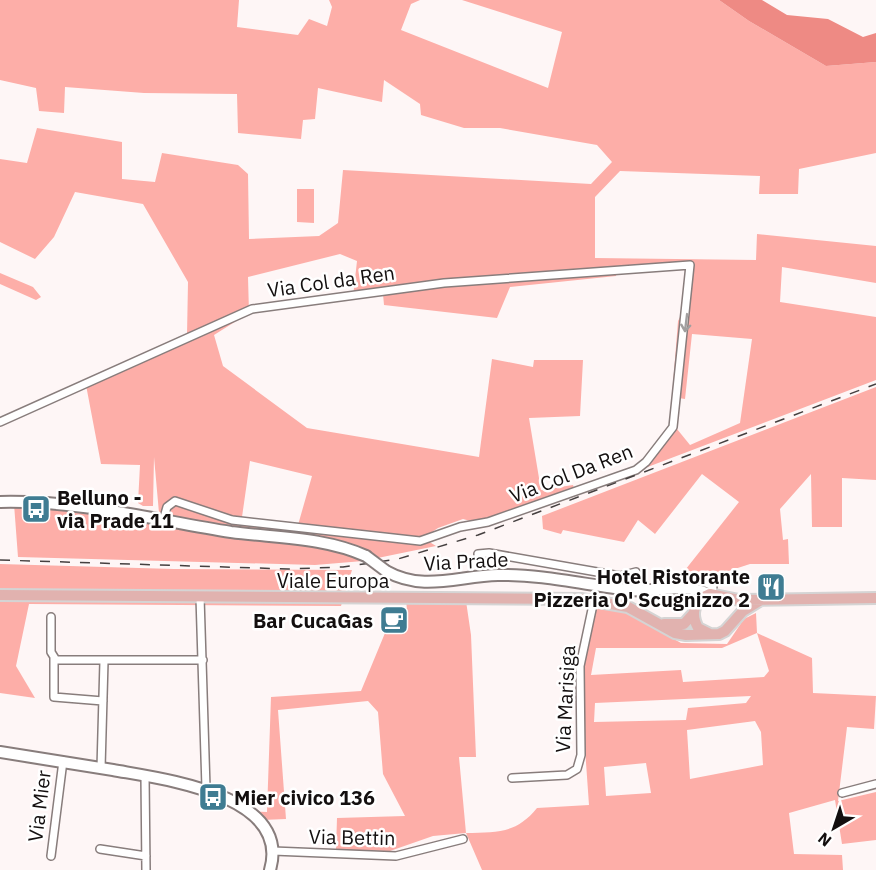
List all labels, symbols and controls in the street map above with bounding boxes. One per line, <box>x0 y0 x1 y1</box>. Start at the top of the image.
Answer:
street label: Via Col da Ren <box>266 259 396 303</box>
one-way arrow <box>680 313 691 333</box>
street label: Via Col Da Ren <box>505 437 637 509</box>
place label: Belluno - via Prade 11 <box>57 484 174 534</box>
bus stop icon: Belluno - via Prade 11 <box>20 493 52 525</box>
street label: Via Prade <box>423 545 509 577</box>
place label: Hotel Ristorante Pizzeria O' Scugnizzo 2 <box>533 563 750 613</box>
street label: Viale Europa <box>277 567 390 594</box>
restaurant icon: Hotel Ristorante Pizzeria O' Scugnizzo 2 <box>755 571 787 603</box>
cafe icon: Bar CucaGas <box>378 604 410 636</box>
place label: Bar CucaGas <box>253 607 373 634</box>
street label: Via Marisiga <box>549 644 581 754</box>
street label: Via Mier <box>21 769 57 843</box>
bus stop icon: Mier civico 136 <box>197 781 229 813</box>
place label: Mier civico 136 <box>234 784 375 811</box>
north arrow <box>804 798 864 858</box>
street label: Via Bettin <box>308 823 396 851</box>
text: N <box>814 828 835 851</box>

